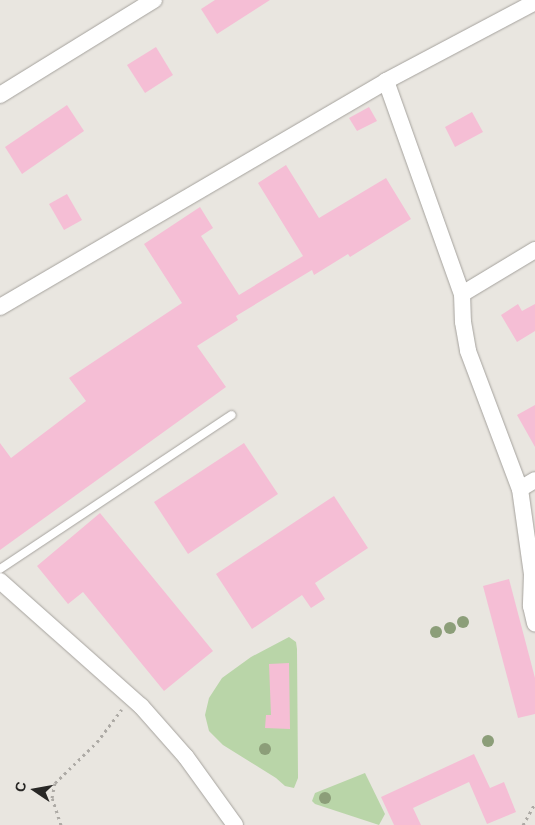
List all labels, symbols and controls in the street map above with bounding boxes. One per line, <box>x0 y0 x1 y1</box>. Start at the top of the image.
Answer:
north arrow <box>10 765 60 815</box>
text: С <box>10 780 30 794</box>

